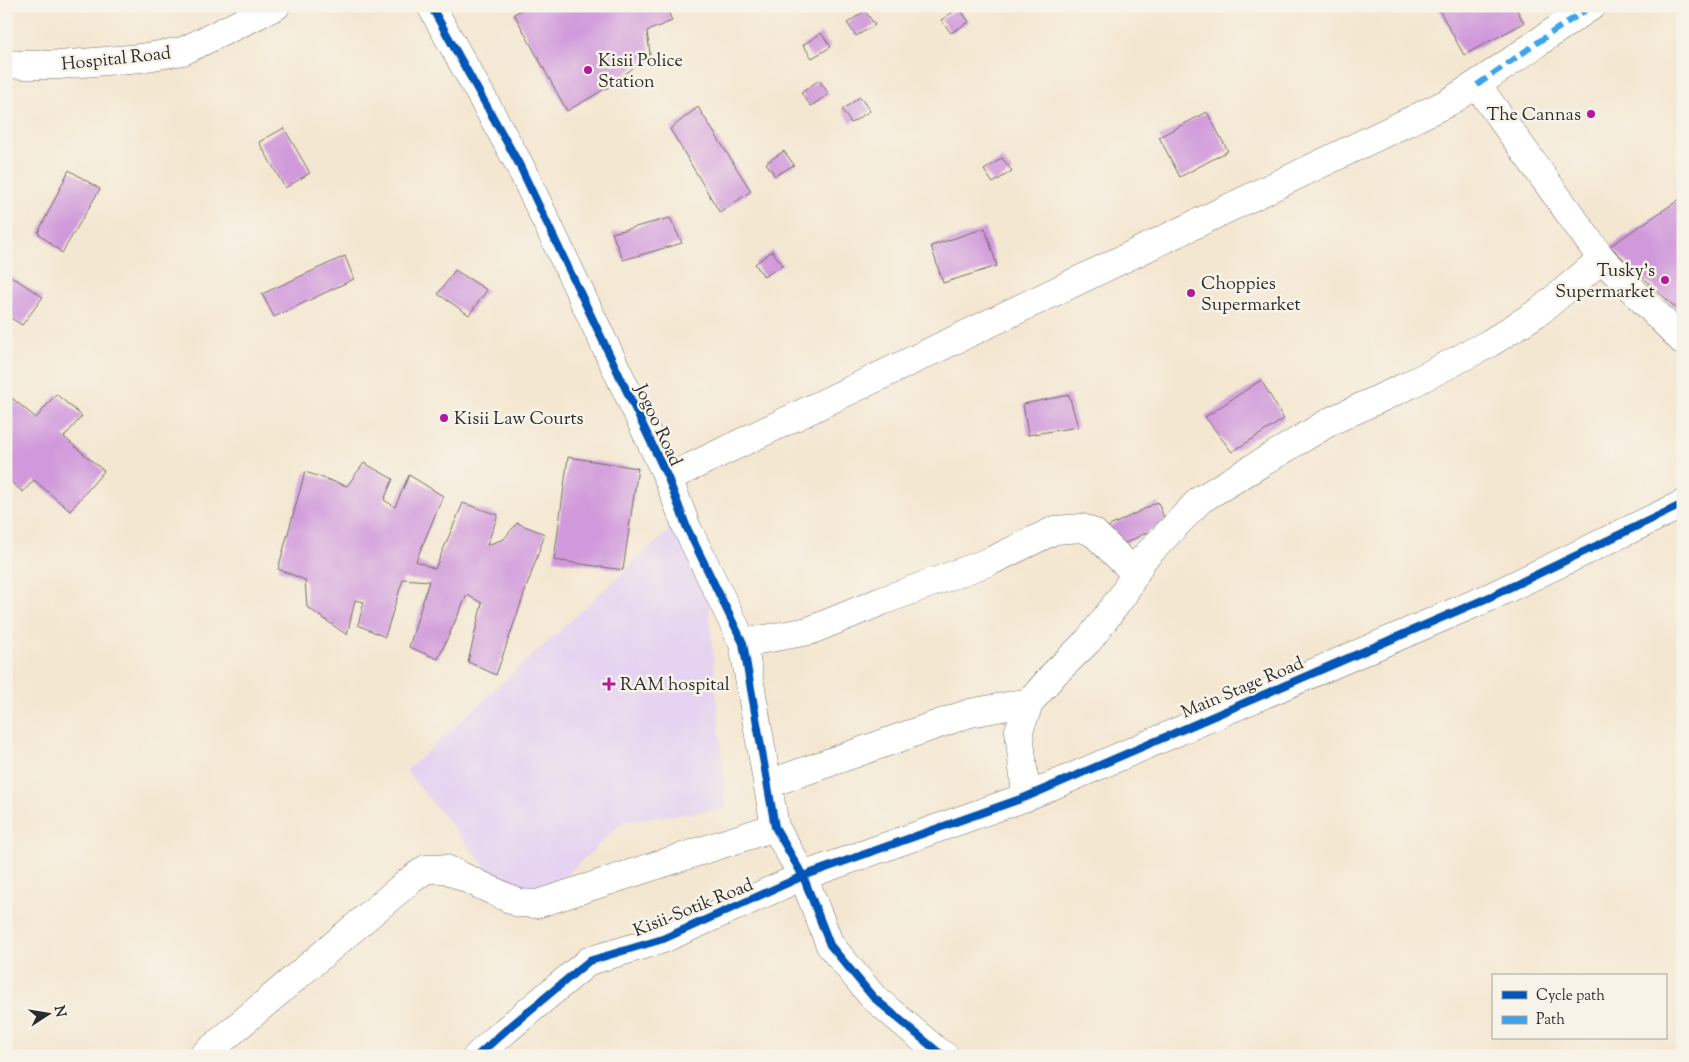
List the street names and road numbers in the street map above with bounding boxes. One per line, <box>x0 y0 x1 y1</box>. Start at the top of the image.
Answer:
street label: Hospital Road <box>60 41 172 79</box>
street label: Jogoo Road <box>626 380 688 471</box>
street label: Main Stage Road <box>1178 651 1308 726</box>
street label: Kisii-Sotik Road <box>630 873 758 945</box>

